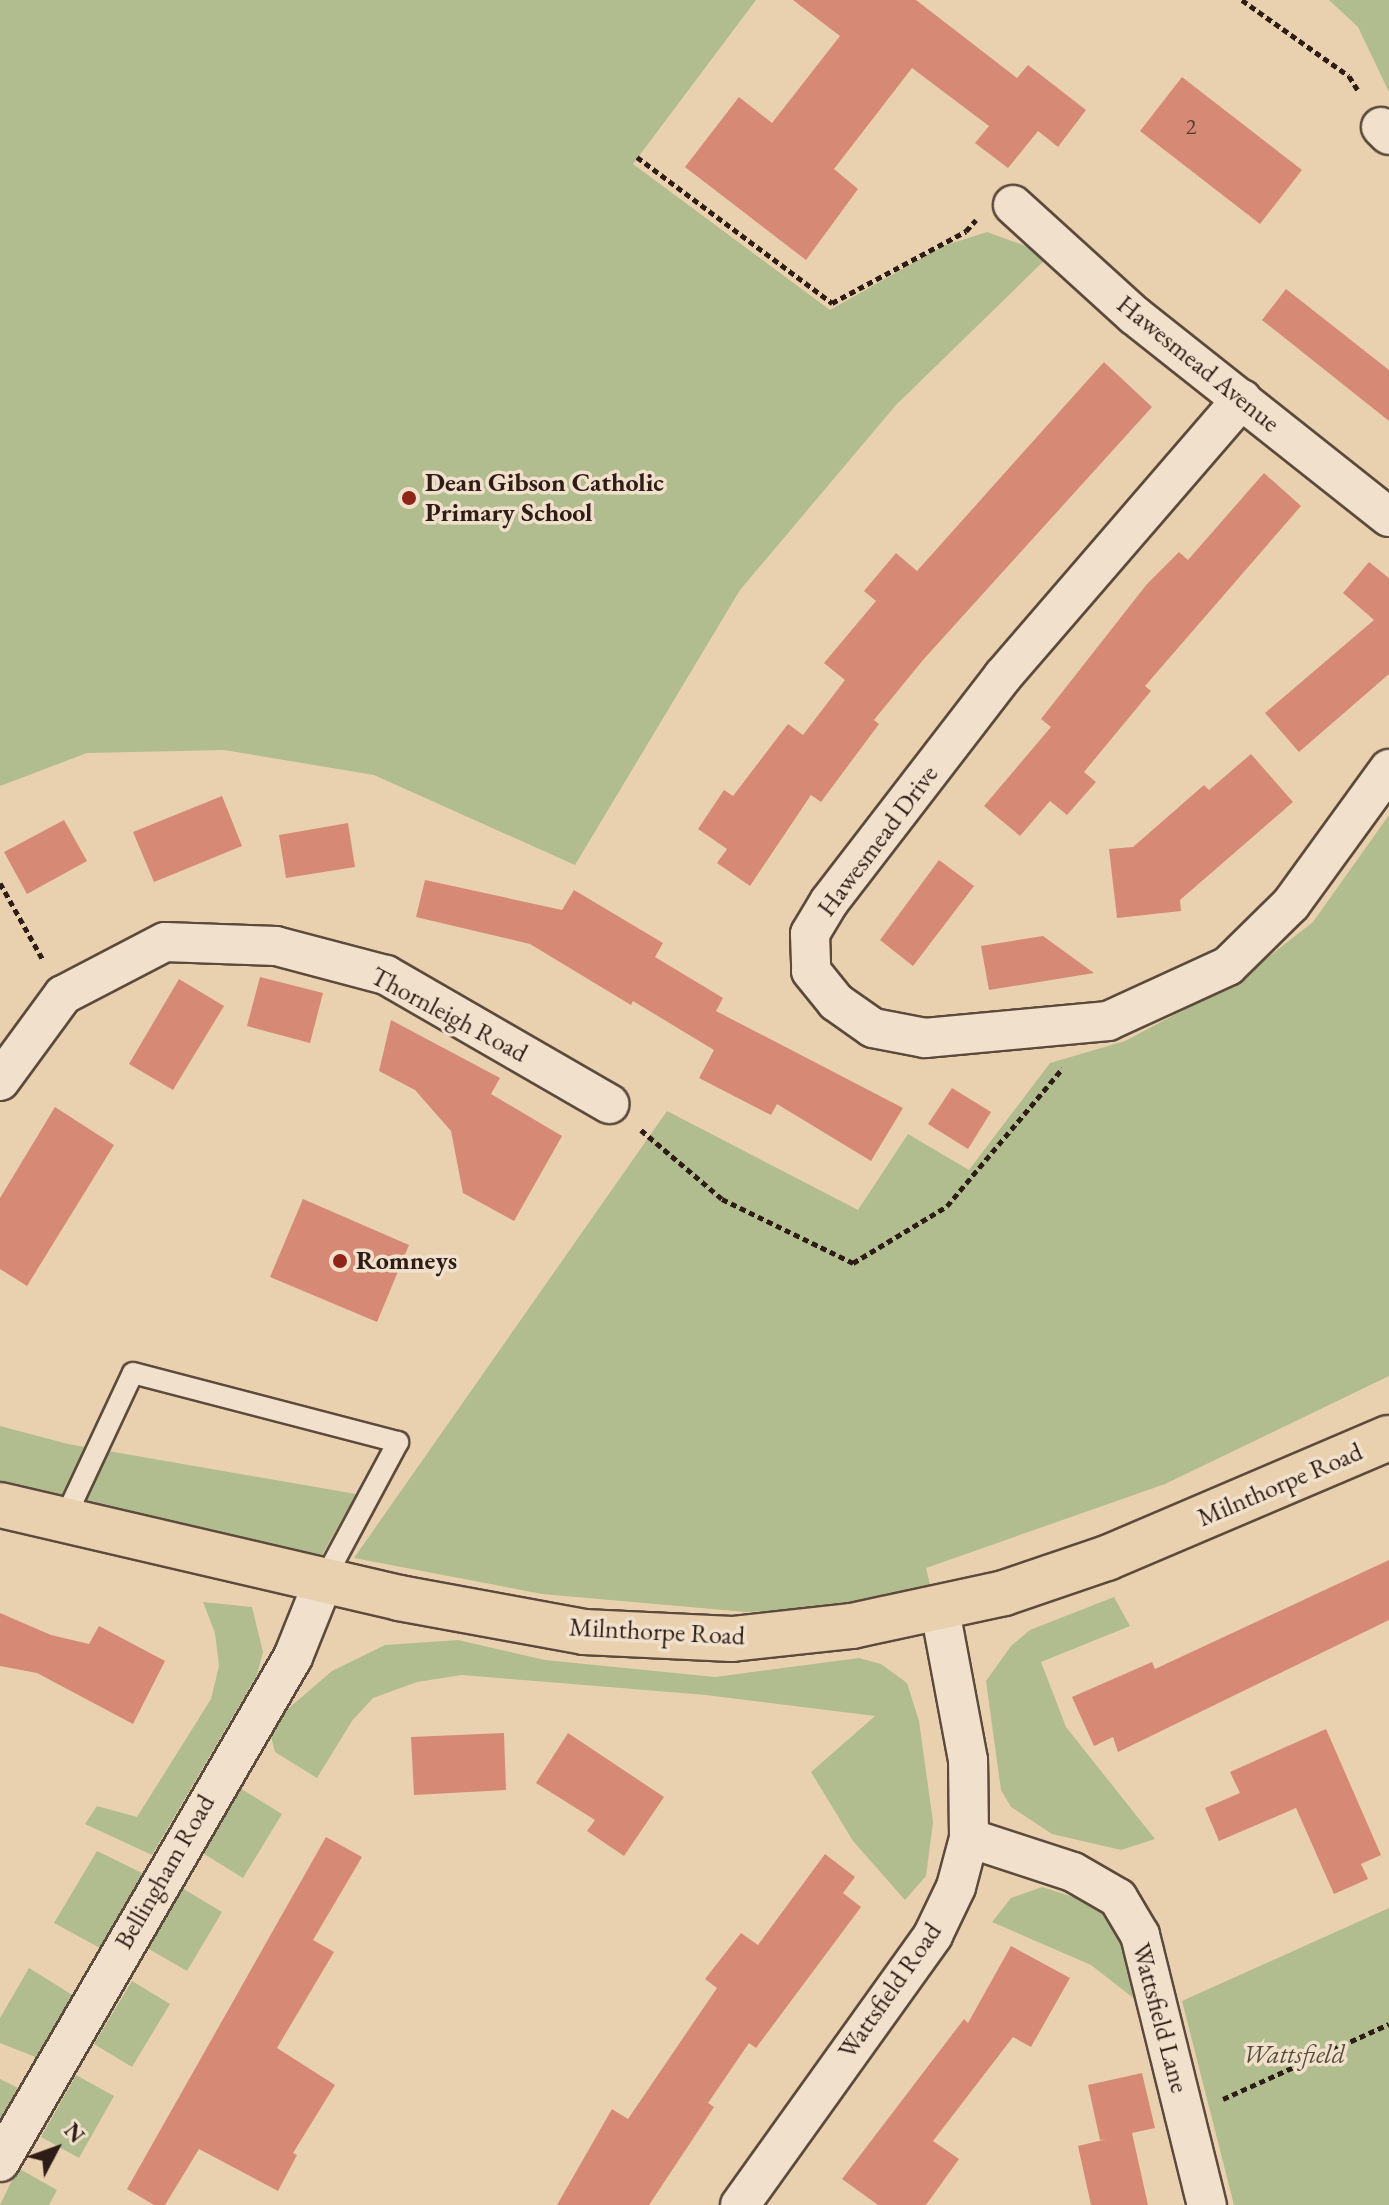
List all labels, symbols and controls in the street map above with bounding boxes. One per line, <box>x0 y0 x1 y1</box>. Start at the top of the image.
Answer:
house number: 2 <box>1186 114 1196 140</box>
street label: Hawesmead Avenue <box>1110 289 1286 439</box>
place label: Dean Gibson Catholic Primary School <box>425 467 664 528</box>
marker: Dean Gibson Catholic Primary School <box>400 489 418 507</box>
street label: Hawesmead Drive <box>811 759 945 923</box>
street label: Thornleigh Road <box>365 961 533 1069</box>
place label: Romneys <box>356 1245 457 1277</box>
marker: Romneys <box>331 1252 349 1270</box>
street label: Milnthorpe Road <box>1193 1436 1367 1534</box>
street label: Milnthorpe Road <box>568 1612 746 1652</box>
street label: Bellingham Road <box>108 1789 222 1955</box>
street label: Wattsfield Road <box>832 1917 948 2065</box>
street label: Wattsfield Lane <box>1125 1940 1195 2096</box>
park label: Wattsfield <box>1243 2039 1345 2071</box>
north arrow <box>16 2109 96 2189</box>
text: N <box>58 2117 91 2149</box>

